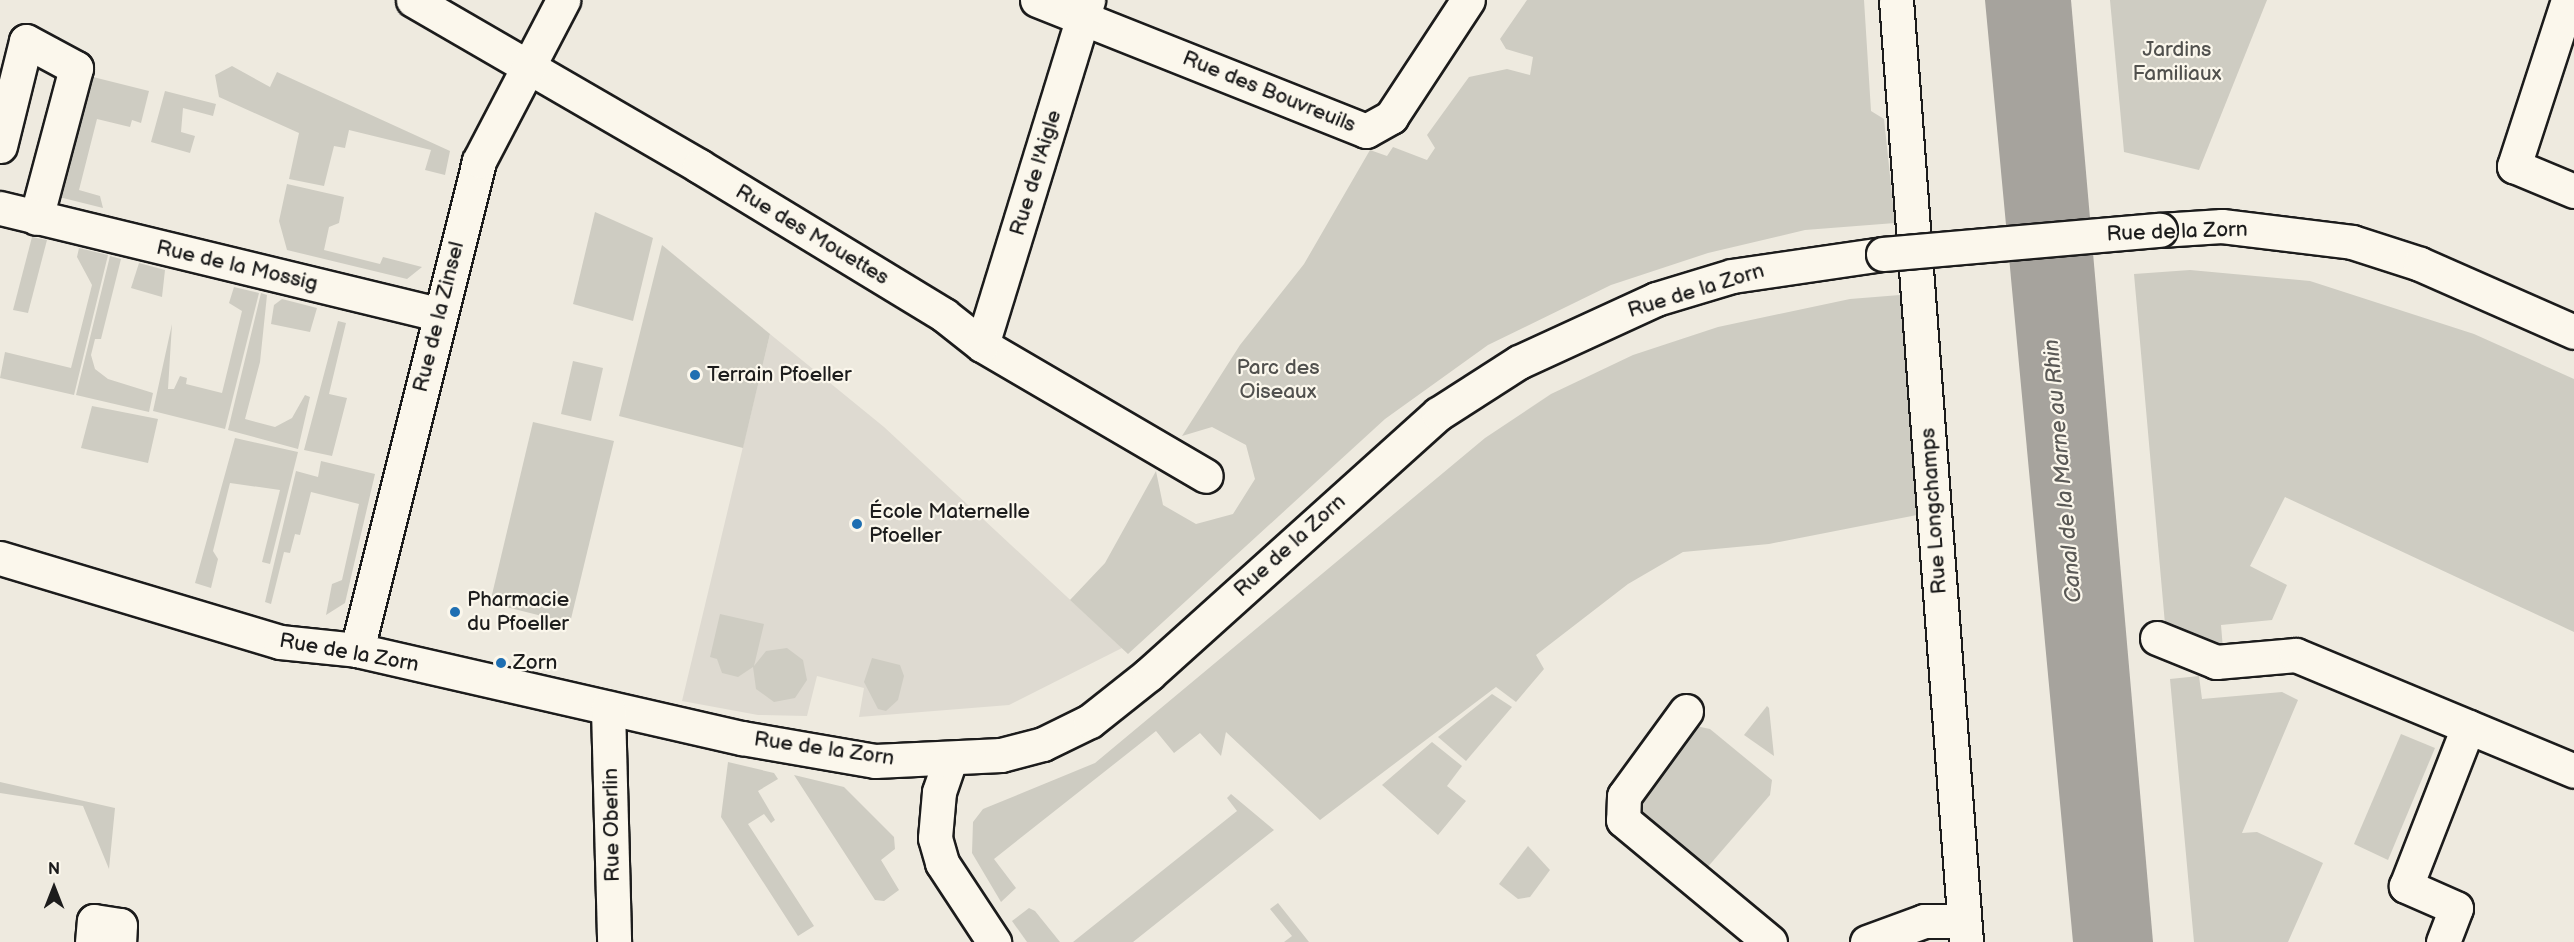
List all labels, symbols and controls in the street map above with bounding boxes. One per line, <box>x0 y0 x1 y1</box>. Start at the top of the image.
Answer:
park label: Jardins Familiaux <box>2132 37 2222 87</box>
street label: Rue des Bouvreuils <box>1179 46 1359 138</box>
street label: Rue de l'Aigle <box>1005 107 1067 239</box>
street label: Rue des Mouettes <box>731 179 893 291</box>
street label: Rue de la Zorn <box>2106 217 2248 247</box>
street label: Rue de la Mossig <box>154 235 320 297</box>
street label: Rue de la Zinsel <box>408 239 470 395</box>
street label: Rue de la Zorn <box>1625 258 1767 324</box>
water label: Canal de la Marne au Rhin <box>2038 338 2088 604</box>
park label: Parc des Oiseaux <box>1236 355 1320 405</box>
place label: Terrain Pfoeller <box>707 362 851 388</box>
marker: Terrain Pfoeller <box>688 368 702 382</box>
street label: Rue Longchamps <box>1916 427 1952 595</box>
street label: Rue de la Zorn <box>1229 489 1351 603</box>
place label: École Maternelle Pfoeller <box>869 499 1030 549</box>
marker: École Maternelle Pfoeller <box>850 517 864 531</box>
place label: Pharmacie du Pfoeller <box>467 587 569 637</box>
marker: Pharmacie du Pfoeller <box>448 605 462 619</box>
street label: Rue de la Zorn <box>277 628 421 678</box>
place label: Zorn <box>513 650 557 676</box>
marker: Zorn <box>494 656 508 670</box>
street label: Rue de la Zorn <box>752 727 896 771</box>
street label: Rue Oberlin <box>598 768 626 882</box>
north arrow <box>24 858 84 918</box>
text: N <box>48 860 60 879</box>

